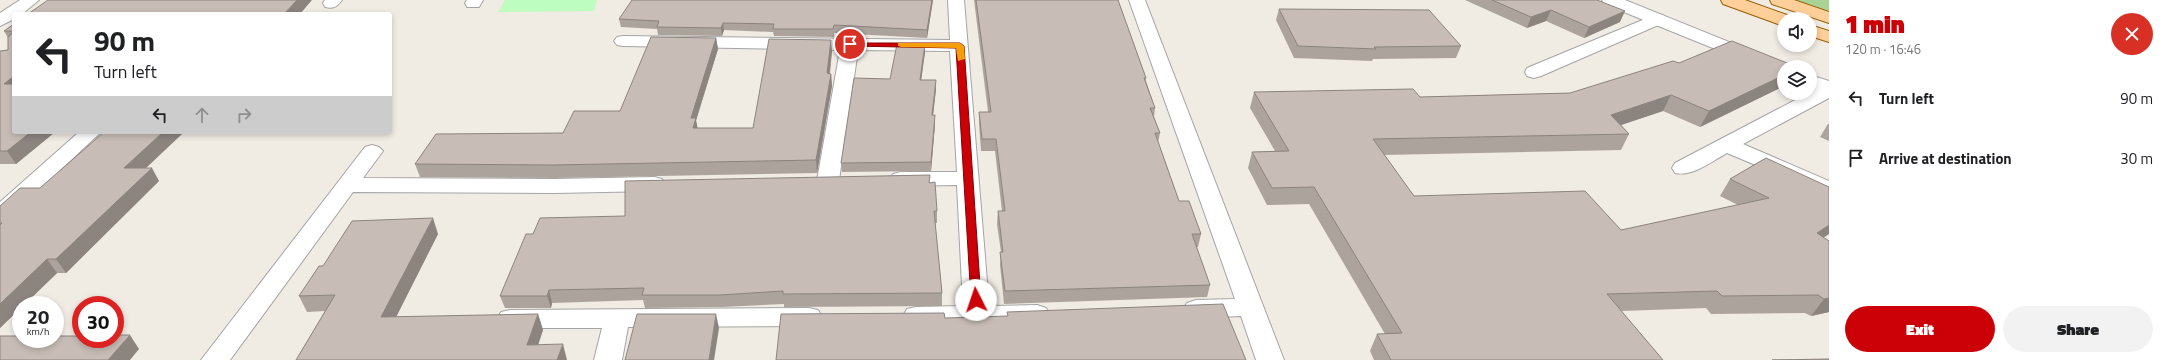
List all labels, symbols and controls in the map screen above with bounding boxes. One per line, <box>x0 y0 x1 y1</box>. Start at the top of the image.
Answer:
text: 1 min <box>1845 6 1905 42</box>
map controls <box>1777 12 1817 100</box>
button: sound <box>1777 12 1817 52</box>
button: close <box>2111 13 2153 55</box>
text: 90 m <box>94 19 155 62</box>
pin <box>833 27 867 61</box>
icon: left <box>28 28 80 80</box>
icon: arrive <box>839 33 861 55</box>
text: 120 m · 16:46 <box>1845 39 1921 59</box>
text: Turn left <box>94 58 157 85</box>
button: layers <box>1777 60 1817 100</box>
icon: left <box>1845 87 1867 109</box>
text: Turn left <box>1879 87 1934 110</box>
text: 90 m <box>2120 87 2153 110</box>
icon: left <box>149 104 171 126</box>
icon: ahead <box>191 104 213 126</box>
icon: right <box>233 104 255 126</box>
icon: arrive <box>1845 147 1867 169</box>
text: Arrive at destination <box>1879 147 2012 170</box>
text: 30 m <box>2120 147 2153 170</box>
position arrow <box>955 279 997 321</box>
speed limit sign: 30 <box>72 296 124 348</box>
text: 20 <box>27 301 49 332</box>
button: Exit <box>1845 306 1995 352</box>
button: Share <box>2003 306 2153 352</box>
text: km/h <box>27 324 49 339</box>

